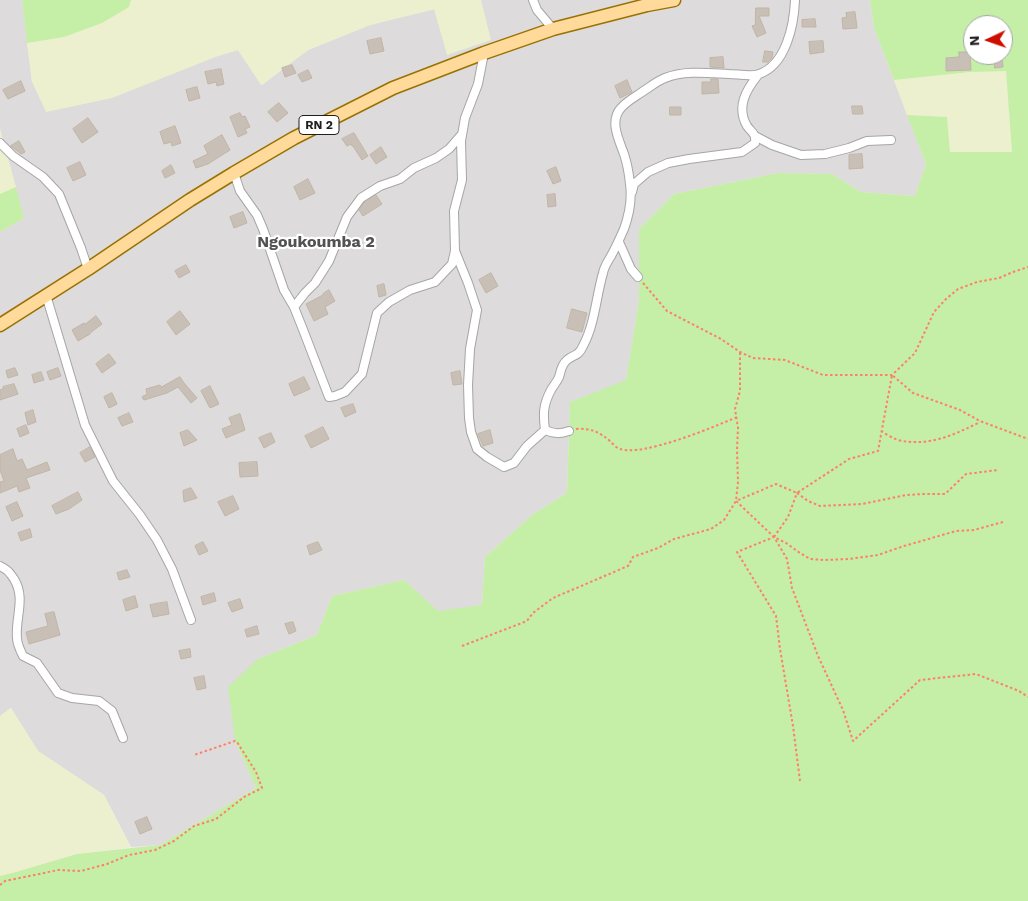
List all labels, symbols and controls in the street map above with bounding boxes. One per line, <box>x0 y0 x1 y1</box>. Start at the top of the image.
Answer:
north arrow <box>963 15 1013 65</box>
text: N <box>966 35 982 46</box>
road number: RN 2 <box>299 116 339 134</box>
district label: Ngoukoumba 2 <box>257 232 375 252</box>

